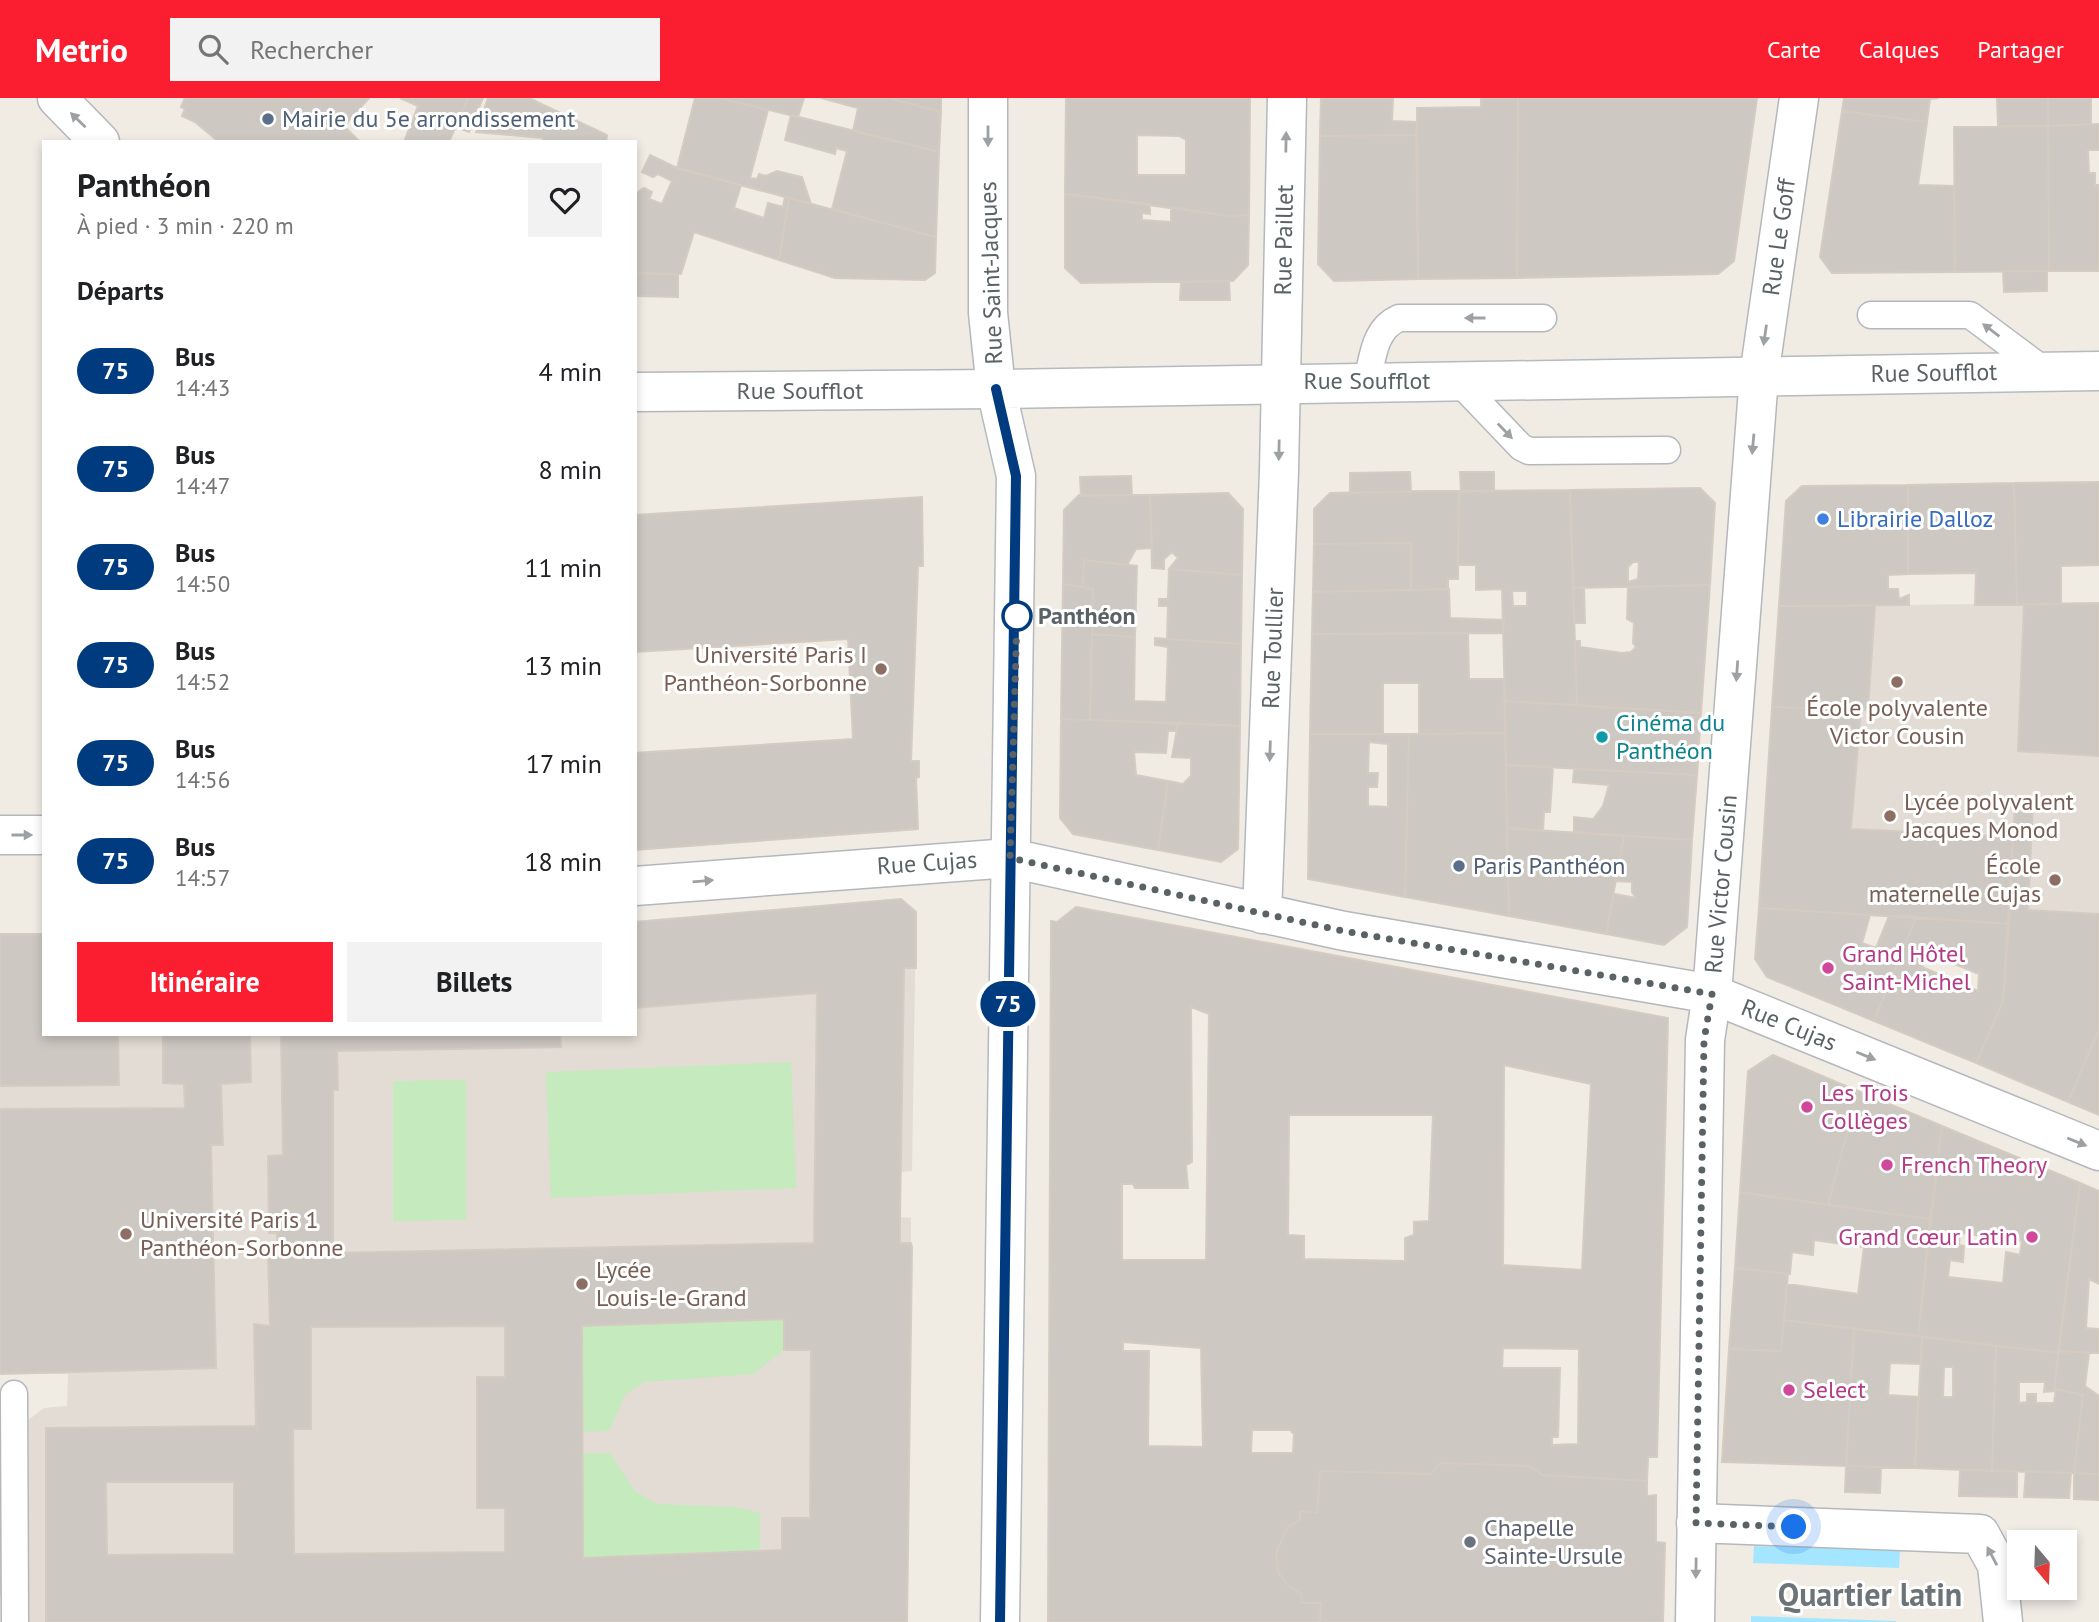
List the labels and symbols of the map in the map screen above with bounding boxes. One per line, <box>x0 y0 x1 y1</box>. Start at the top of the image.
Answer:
place label: Mairie du 5e arrondissement <box>282 103 575 134</box>
marker: Mairie du 5e arrondissement <box>260 111 276 127</box>
one-way arrow <box>70 113 87 129</box>
one-way arrow <box>982 125 994 147</box>
one-way arrow <box>1280 131 1292 153</box>
street label: Rue Le Goff <box>1755 175 1802 297</box>
street label: Rue Saint-Jacques <box>972 181 1009 365</box>
street label: Rue Paillet <box>1267 184 1300 296</box>
one-way arrow <box>1463 312 1485 324</box>
one-way arrow <box>1759 324 1770 346</box>
one-way arrow <box>1982 324 2000 338</box>
street label: Rue Soufflot <box>1870 356 1998 389</box>
street label: Rue Soufflot <box>1304 365 1430 396</box>
street label: Rue Soufflot <box>737 375 863 406</box>
one-way arrow <box>1497 422 1513 439</box>
one-way arrow <box>1747 433 1758 455</box>
one-way arrow <box>1274 439 1285 461</box>
place label: Librairie Dalloz <box>1837 503 1993 534</box>
marker: Librairie Dalloz <box>1815 511 1831 527</box>
street label: Rue Toullier <box>1255 587 1290 709</box>
place label: Panthéon <box>1038 600 1136 631</box>
marker: Panthéon <box>1002 601 1032 631</box>
place label: Université Paris I Panthéon-Sorbonne <box>664 639 867 698</box>
one-way arrow <box>1731 660 1742 682</box>
marker: Université Paris I Panthéon-Sorbonne <box>873 661 889 677</box>
marker: École polyvalente Victor Cousin <box>1889 674 1905 690</box>
place label: École polyvalente Victor Cousin <box>1806 692 1988 751</box>
place label: Cinéma du Panthéon <box>1616 707 1725 766</box>
marker: Cinéma du Panthéon <box>1594 729 1610 745</box>
one-way arrow <box>1264 740 1275 762</box>
place label: Lycée polyvalent Jacques Monod <box>1903 786 2074 845</box>
street label: Rue Victor Cousin <box>1697 793 1744 975</box>
marker: Lycée polyvalent Jacques Monod <box>1882 808 1898 824</box>
one-way arrow <box>11 829 33 841</box>
street label: Rue Cujas <box>876 844 978 881</box>
place label: Paris Panthéon <box>1473 850 1625 881</box>
place label: École maternelle Cujas <box>1869 850 2041 909</box>
marker: Paris Panthéon <box>1451 858 1467 874</box>
marker: École maternelle Cujas <box>2047 872 2063 888</box>
one-way arrow <box>692 875 714 886</box>
place label: Grand Hôtel Saint-Michel <box>1842 938 1971 997</box>
marker: Grand Hôtel Saint-Michel <box>1820 960 1836 976</box>
line badge: 75 <box>976 981 1040 1027</box>
street label: Rue Cujas <box>1737 991 1841 1058</box>
one-way arrow <box>1856 1051 1877 1062</box>
place label: Les Trois Collèges <box>1821 1077 1908 1136</box>
marker: Les Trois Collèges <box>1799 1099 1815 1115</box>
one-way arrow <box>2067 1136 2087 1148</box>
place label: French Theory <box>1901 1149 2047 1180</box>
marker: French Theory <box>1879 1157 1895 1173</box>
place label: Université Paris 1 Panthéon-Sorbonne <box>140 1204 343 1263</box>
place label: Grand Cœur Latin <box>1838 1221 2018 1252</box>
marker: Université Paris 1 Panthéon-Sorbonne <box>118 1226 134 1242</box>
marker: Grand Cœur Latin <box>2024 1229 2040 1245</box>
place label: Lycée Louis-le-Grand <box>596 1254 747 1313</box>
marker: Lycée Louis-le-Grand <box>574 1276 590 1292</box>
place label: Select <box>1803 1374 1866 1405</box>
marker: Select <box>1781 1382 1797 1398</box>
your location <box>1776 1509 1811 1544</box>
place label: Chapelle Sainte-Ursule <box>1484 1512 1623 1571</box>
north arrow <box>2007 1530 2077 1600</box>
marker: Chapelle Sainte-Ursule <box>1462 1534 1478 1550</box>
one-way arrow <box>1986 1545 1998 1565</box>
one-way arrow <box>1690 1557 1702 1579</box>
district label: Quartier latin <box>1778 1573 1962 1615</box>

